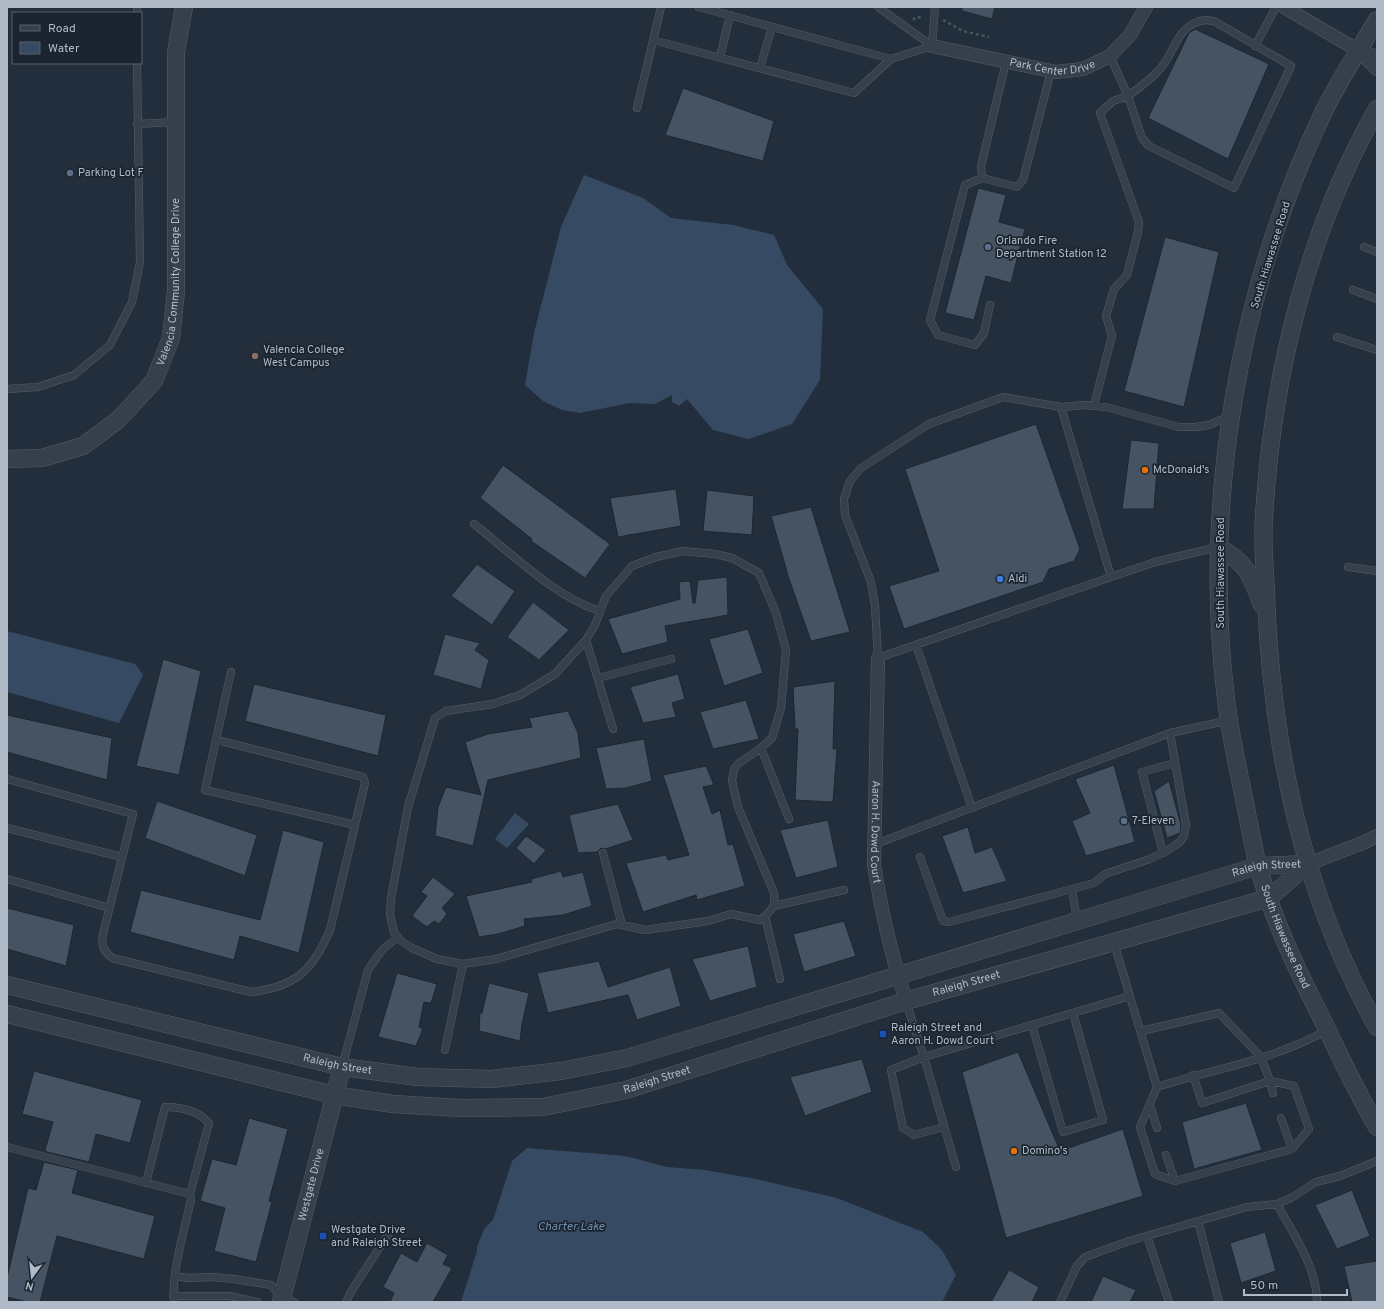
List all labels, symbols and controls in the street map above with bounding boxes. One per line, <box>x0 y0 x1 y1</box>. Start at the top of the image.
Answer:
legend <box>12 12 142 64</box>
text: Road <box>48 21 76 37</box>
text: Water <box>48 41 80 57</box>
street label: Park Center Drive <box>1008 55 1098 79</box>
place label: Parking Lot F <box>78 166 144 180</box>
marker: Parking Lot F <box>65 168 75 178</box>
street label: Valencia Community College Drive <box>154 198 183 368</box>
street label: South Hiawassee Road <box>1248 200 1294 310</box>
place label: Orlando Fire Department Station 12 <box>996 234 1107 261</box>
marker: Orlando Fire Department Station 12 <box>983 242 993 252</box>
place label: Valencia College West Campus <box>263 343 344 370</box>
marker: Valencia College West Campus <box>250 351 260 361</box>
place label: McDonald's <box>1153 463 1209 477</box>
marker: McDonald's <box>1140 465 1150 475</box>
street label: South Hiawassee Road <box>1214 517 1228 629</box>
place label: Aldi <box>1008 572 1027 586</box>
marker: Aldi <box>995 574 1005 584</box>
street label: Aaron H. Dowd Court <box>867 780 884 884</box>
place label: 7-Eleven <box>1132 814 1174 828</box>
marker: 7-Eleven <box>1119 816 1129 826</box>
street label: Raleigh Street <box>1230 857 1301 881</box>
street label: South Hiawassee Road <box>1257 883 1313 991</box>
street label: Raleigh Street <box>931 968 1002 1000</box>
place label: Raleigh Street and Aaron H. Dowd Court <box>891 1021 994 1048</box>
marker: Raleigh Street and Aaron H. Dowd Court <box>878 1029 888 1039</box>
street label: Raleigh Street <box>302 1051 373 1078</box>
street label: Raleigh Street <box>622 1063 693 1097</box>
place label: Domino's <box>1022 1144 1068 1158</box>
marker: Domino's <box>1009 1146 1019 1156</box>
street label: Westgate Drive <box>295 1147 328 1223</box>
water label: Charter Lake <box>537 1219 605 1235</box>
place label: Westgate Drive and Raleigh Street <box>331 1223 422 1250</box>
marker: Westgate Drive and Raleigh Street <box>318 1231 328 1241</box>
north arrow <box>12 1257 52 1297</box>
scale bar <box>1244 1271 1347 1297</box>
text: N <box>24 1278 35 1293</box>
text: 50 m <box>1250 1278 1278 1294</box>

